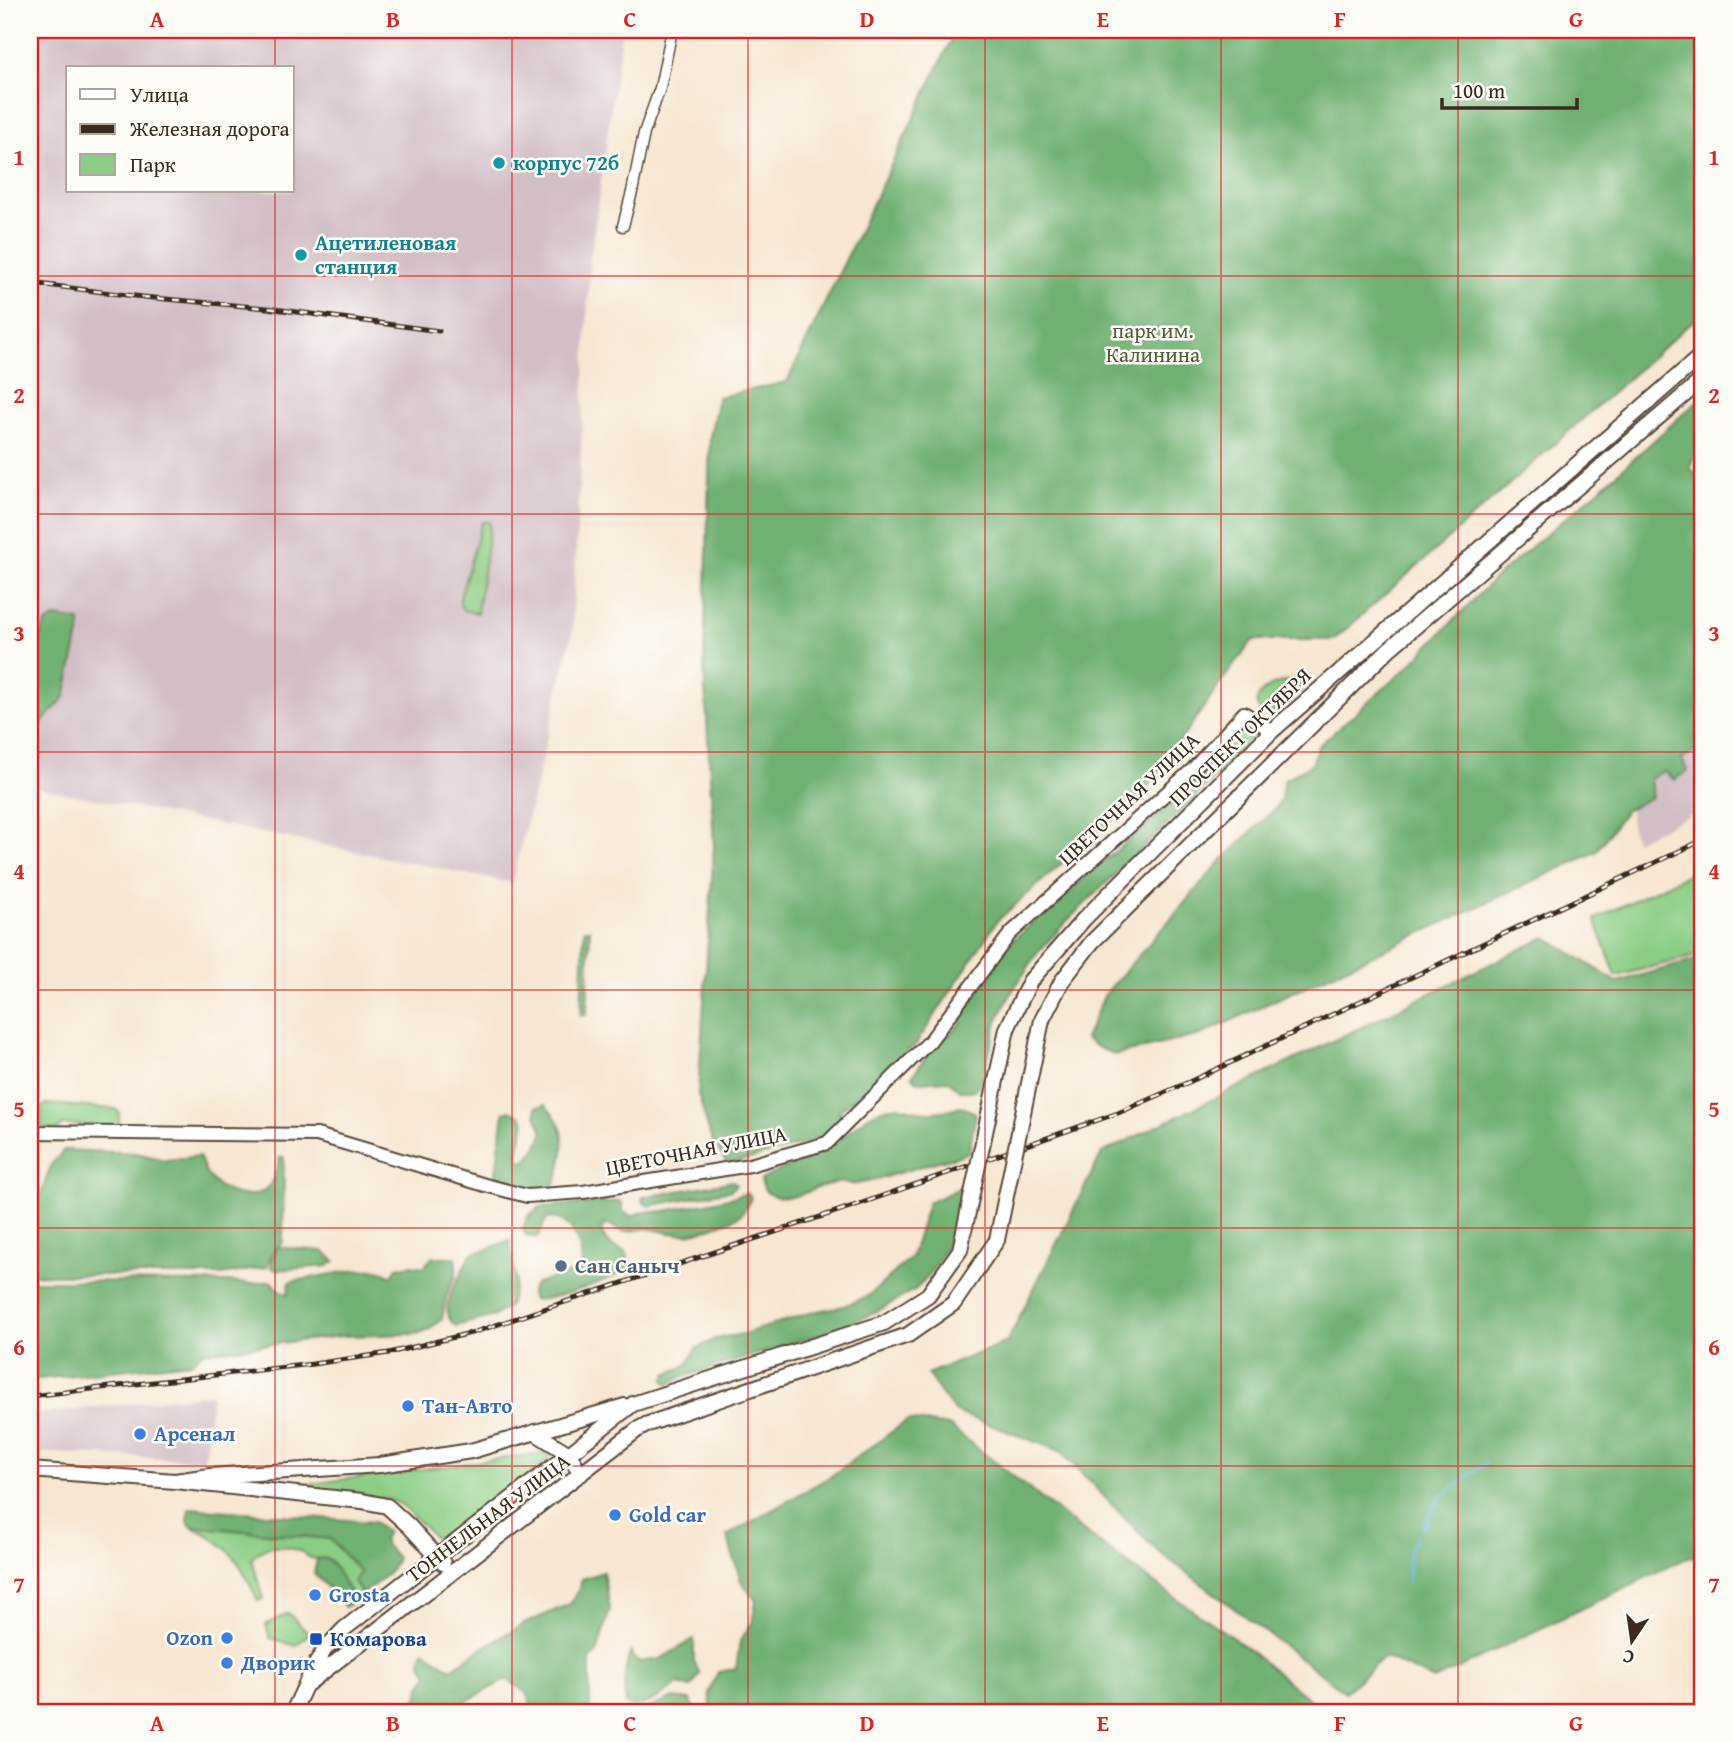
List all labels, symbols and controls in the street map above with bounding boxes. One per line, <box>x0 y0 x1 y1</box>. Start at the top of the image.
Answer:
text: A <box>150 2 165 35</box>
text: B <box>386 2 400 35</box>
text: C <box>623 2 637 35</box>
text: D <box>860 2 875 35</box>
text: E <box>1097 2 1109 35</box>
text: F <box>1334 2 1346 35</box>
text: G <box>1569 2 1583 35</box>
legend <box>66 66 294 192</box>
scale bar <box>1442 66 1577 110</box>
text: 100 m <box>1453 75 1505 106</box>
text: Улица <box>130 79 189 110</box>
text: Железная дорога <box>129 113 290 144</box>
text: 1 <box>13 140 25 173</box>
text: 1 <box>1708 140 1720 173</box>
place label: корпус 72б <box>513 147 619 178</box>
text: Парк <box>130 149 176 180</box>
marker: корпус 72б <box>491 155 507 171</box>
place label: Ацетиленовая станция <box>315 227 456 282</box>
marker: Ацетиленовая станция <box>293 247 309 263</box>
park label: парк им. Калинина <box>1106 315 1200 370</box>
text: 2 <box>13 378 25 411</box>
text: 2 <box>1708 378 1720 411</box>
text: 3 <box>13 616 25 649</box>
text: 3 <box>1708 616 1720 649</box>
street label: ПРОСПЕКТ ОКТЯБРЯ <box>1161 660 1318 813</box>
street label: ЦВЕТОЧНАЯ УЛИЦА <box>1051 725 1207 873</box>
text: 4 <box>13 854 25 887</box>
text: 4 <box>1708 854 1720 887</box>
text: 5 <box>13 1092 25 1125</box>
text: 5 <box>1708 1092 1720 1125</box>
street label: ЦВЕТОЧНАЯ УЛИЦА <box>603 1118 789 1183</box>
place label: Сан Саныч <box>575 1250 679 1281</box>
marker: Сан Саныч <box>553 1258 569 1274</box>
text: 6 <box>13 1330 25 1363</box>
text: 6 <box>1708 1330 1720 1363</box>
place label: Тан-Авто <box>422 1390 512 1421</box>
marker: Тан-Авто <box>400 1398 416 1414</box>
place label: Арсенал <box>154 1418 235 1449</box>
marker: Арсенал <box>132 1426 148 1442</box>
street label: ТОННЕЛЬНАЯ УЛИЦА <box>399 1445 576 1590</box>
place label: Gold car <box>629 1499 707 1530</box>
marker: Gold car <box>607 1507 623 1523</box>
text: 7 <box>13 1568 25 1601</box>
text: 7 <box>1708 1568 1720 1601</box>
place label: Grosta <box>329 1579 390 1610</box>
marker: Grosta <box>307 1587 323 1603</box>
north arrow <box>1596 1606 1666 1676</box>
place label: Ozon <box>166 1622 214 1653</box>
place label: Комарова <box>330 1623 427 1654</box>
marker: Ozon <box>219 1630 235 1646</box>
marker: Комарова <box>308 1631 324 1647</box>
text: С <box>1620 1643 1637 1672</box>
place label: Дворик <box>240 1647 316 1678</box>
marker: Дворик <box>219 1655 235 1671</box>
text: A <box>150 1706 165 1739</box>
text: B <box>386 1706 400 1739</box>
text: C <box>623 1706 637 1739</box>
text: D <box>860 1706 875 1739</box>
text: E <box>1097 1706 1109 1739</box>
text: F <box>1334 1706 1346 1739</box>
text: G <box>1569 1706 1583 1739</box>

